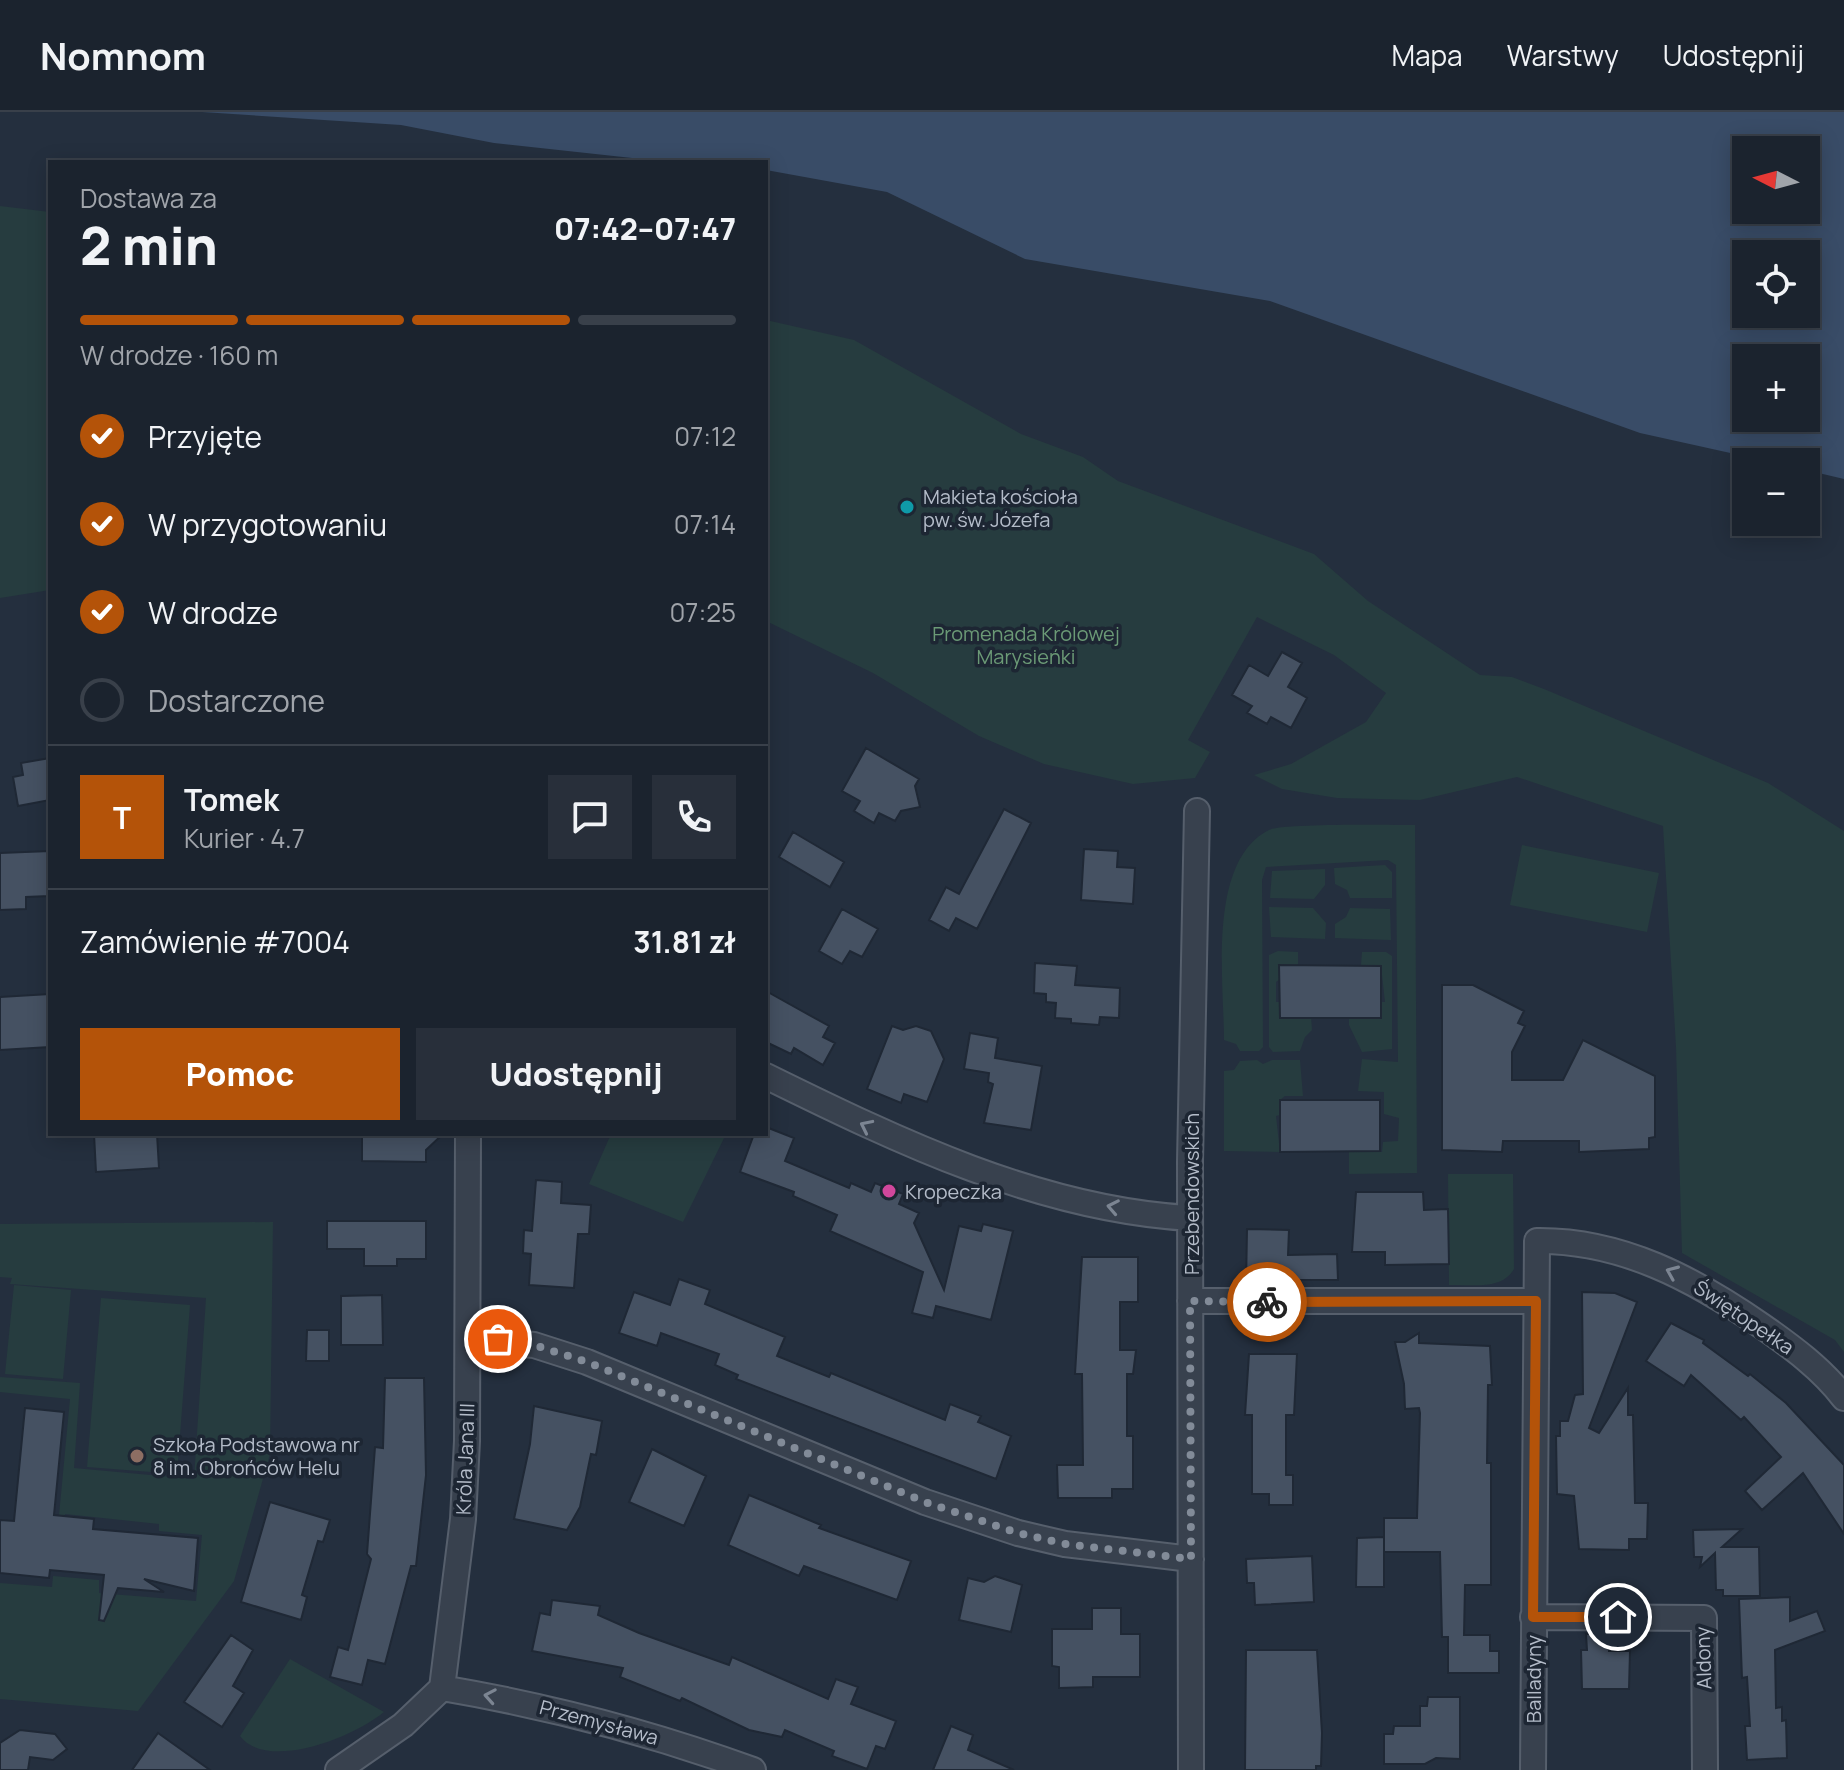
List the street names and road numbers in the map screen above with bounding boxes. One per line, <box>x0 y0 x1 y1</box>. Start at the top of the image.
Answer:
street label: Przebendowskich <box>1178 1113 1205 1275</box>
street label: Świętopełka <box>1689 1273 1799 1361</box>
street label: Króla Jana III <box>450 1403 480 1515</box>
street label: Aldony <box>1688 1626 1718 1690</box>
street label: Balladyny <box>1520 1634 1547 1723</box>
street label: Przemysława <box>537 1693 661 1751</box>

